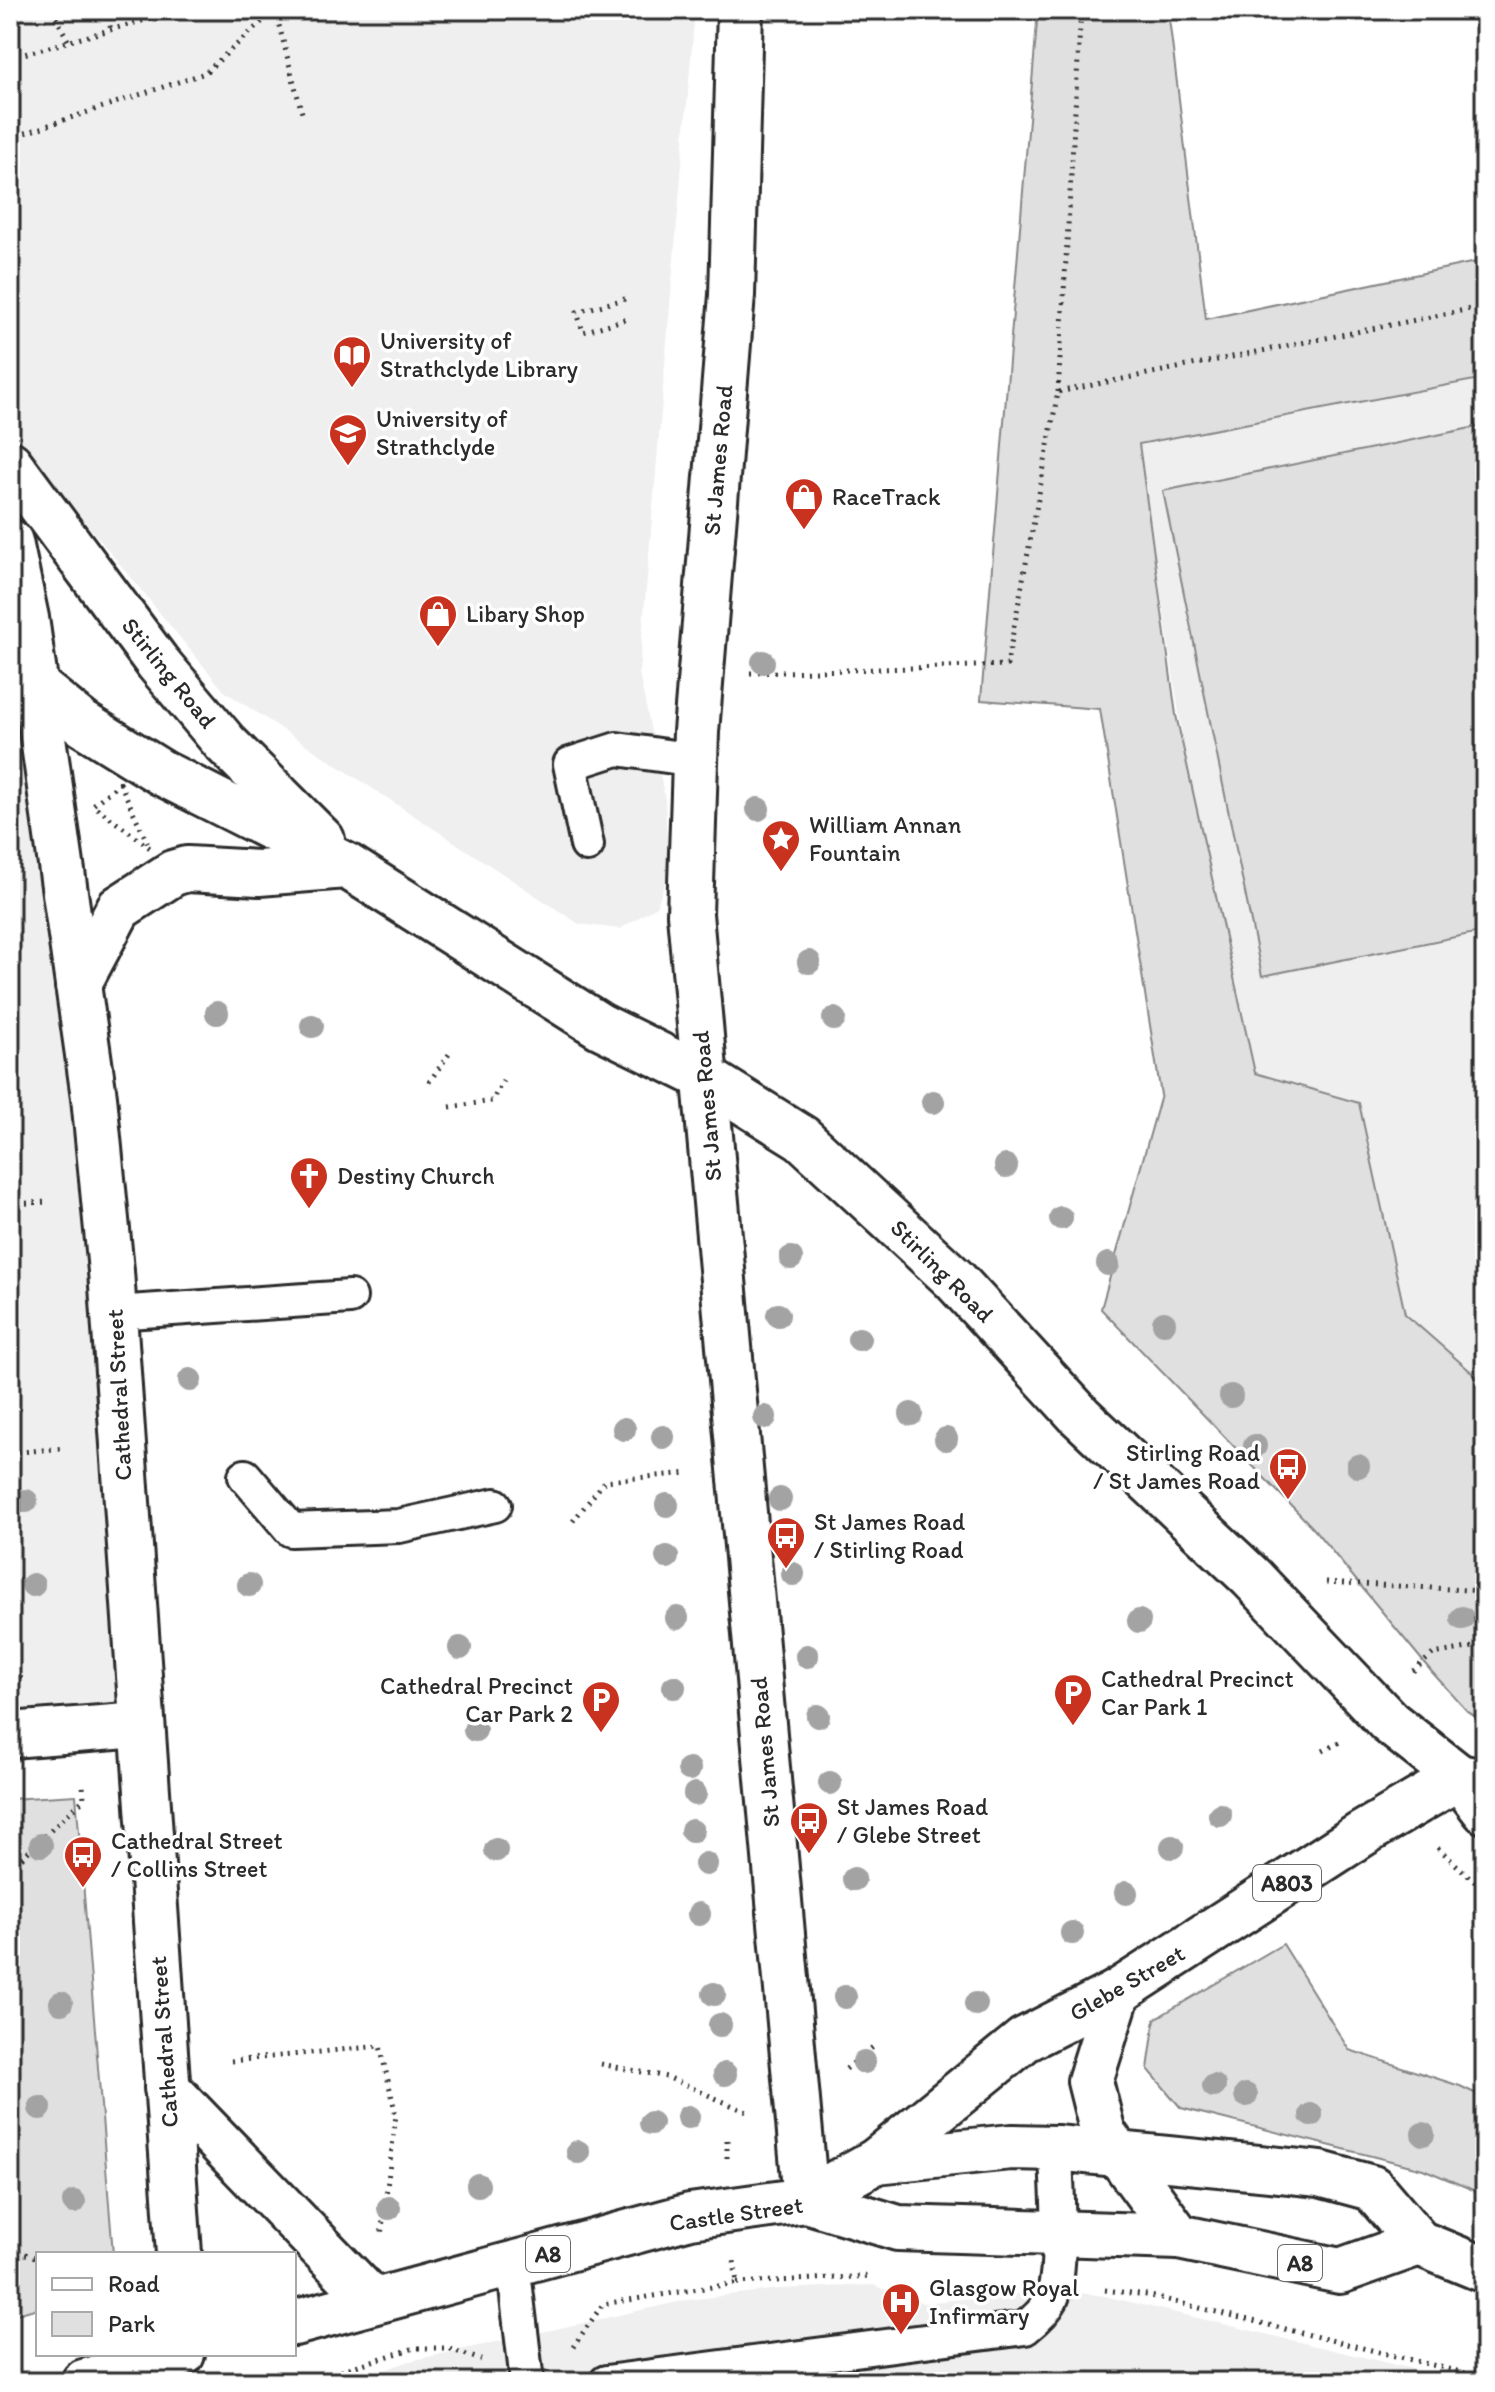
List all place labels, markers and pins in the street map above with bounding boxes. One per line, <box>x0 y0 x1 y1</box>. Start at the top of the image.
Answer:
place label: University of Strathclyde Library <box>380 326 579 383</box>
library icon: University of Strathclyde Library <box>331 334 373 389</box>
place label: University of Strathclyde <box>376 404 508 461</box>
school or university icon: University of Strathclyde <box>327 412 369 467</box>
shop icon: RaceTrack <box>783 476 825 531</box>
place label: RaceTrack <box>832 482 941 511</box>
shop icon: Libary Shop <box>417 593 459 648</box>
place label: Libary Shop <box>466 599 585 628</box>
place label: William Annan Fountain <box>809 810 962 867</box>
place icon: William Annan Fountain <box>760 818 802 873</box>
church icon: Destiny Church <box>288 1155 330 1210</box>
place label: Destiny Church <box>337 1161 495 1190</box>
place label: Stirling Road / St James Road <box>1093 1438 1260 1495</box>
bus stop icon: Stirling Road / St James Road <box>1267 1446 1309 1501</box>
place label: St James Road / Stirling Road <box>814 1507 965 1564</box>
bus stop icon: St James Road / Stirling Road <box>765 1515 807 1570</box>
place label: Cathedral Precinct Car Park 1 <box>1101 1664 1294 1721</box>
place label: Cathedral Precinct Car Park 2 <box>380 1671 573 1728</box>
parking icon: Cathedral Precinct Car Park 1 <box>1052 1672 1094 1727</box>
parking icon: Cathedral Precinct Car Park 2 <box>580 1679 622 1734</box>
place label: St James Road / Glebe Street <box>837 1792 988 1849</box>
bus stop icon: St James Road / Glebe Street <box>788 1800 830 1855</box>
place label: Cathedral Street / Collins Street <box>111 1826 283 1883</box>
bus stop icon: Cathedral Street / Collins Street <box>62 1834 104 1889</box>
place label: Glasgow Royal Infirmary <box>929 2273 1079 2330</box>
hospital icon: Glasgow Royal Infirmary <box>880 2281 922 2336</box>

